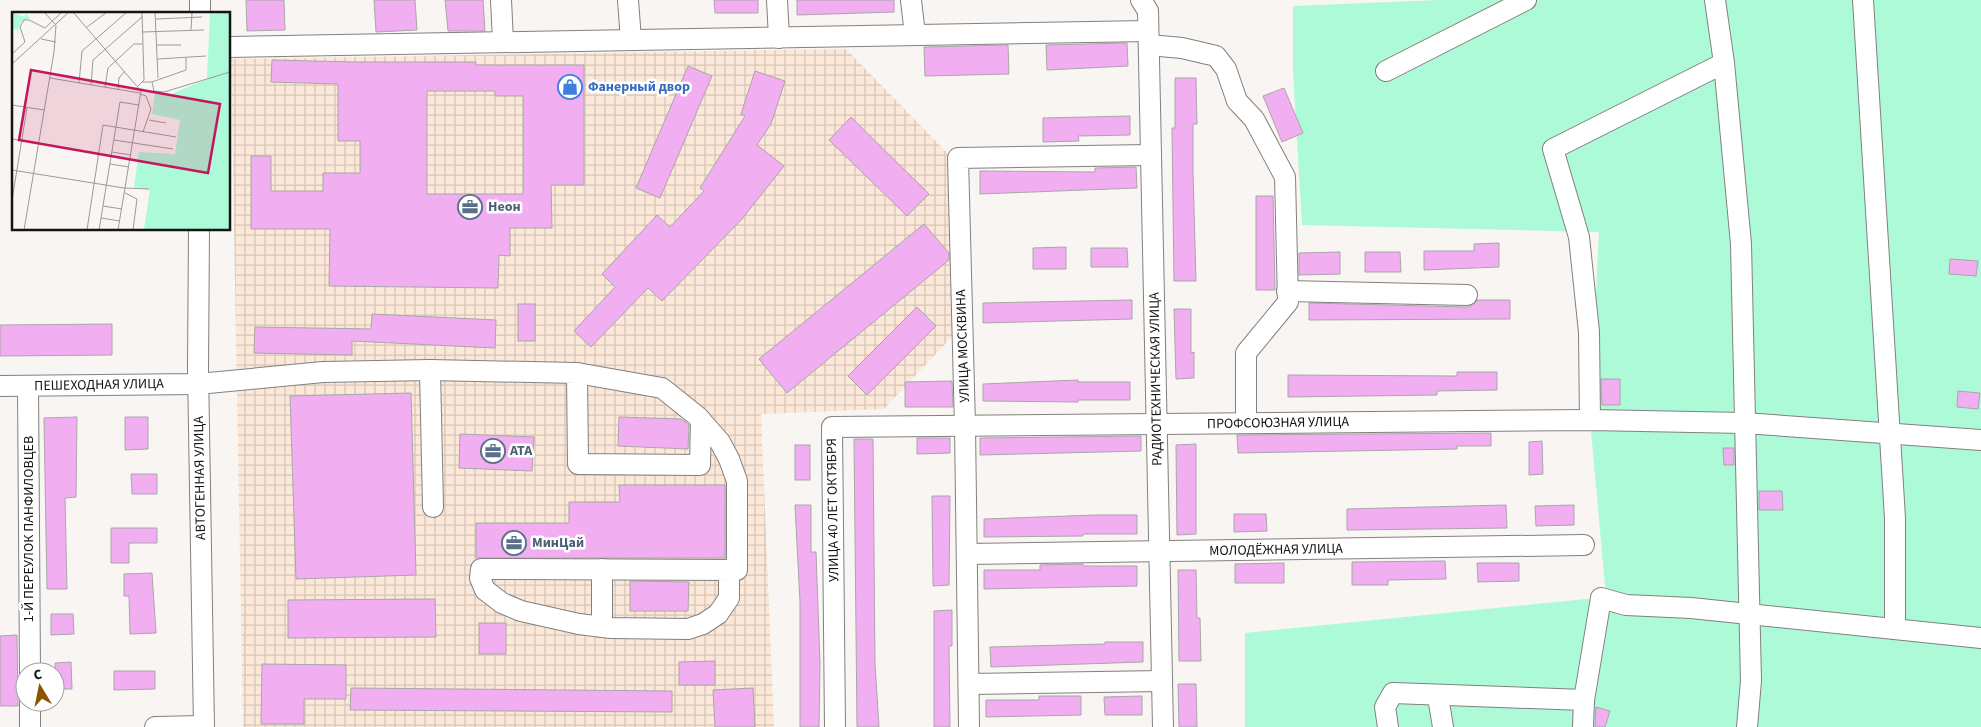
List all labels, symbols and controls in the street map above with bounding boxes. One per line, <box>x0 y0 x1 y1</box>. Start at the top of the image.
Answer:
inset map <box>12 12 230 230</box>
shop icon: Фанерный двор <box>557 74 583 100</box>
place label: Фанерный двор <box>588 77 690 97</box>
office icon: Неон <box>457 194 483 220</box>
place label: Неон <box>488 197 521 217</box>
street label: УЛИЦА МОСКВИНА <box>951 289 975 403</box>
street label: РАДИОТЕХНИЧЕСКАЯ УЛИЦА <box>1144 292 1168 466</box>
street label: ПЕШЕХОДНАЯ УЛИЦА <box>34 374 164 396</box>
street label: ПРОФСОЮЗНАЯ УЛИЦА <box>1207 412 1350 434</box>
street label: АВТОГЕННАЯ УЛИЦА <box>189 415 211 540</box>
street label: 1-Й ПЕРЕУЛОК ПАНФИЛОВЦЕВ <box>19 436 39 622</box>
office icon: АТА <box>480 438 506 464</box>
street label: УЛИЦА 40 ЛЕТ ОКТЯБРЯ <box>822 438 844 582</box>
place label: АТА <box>509 441 533 461</box>
office icon: МинЦай <box>501 530 527 556</box>
place label: МинЦай <box>532 533 584 553</box>
street label: МОЛОДЁЖНАЯ УЛИЦА <box>1209 539 1343 561</box>
north arrow <box>15 662 65 712</box>
text: С <box>32 665 44 686</box>

